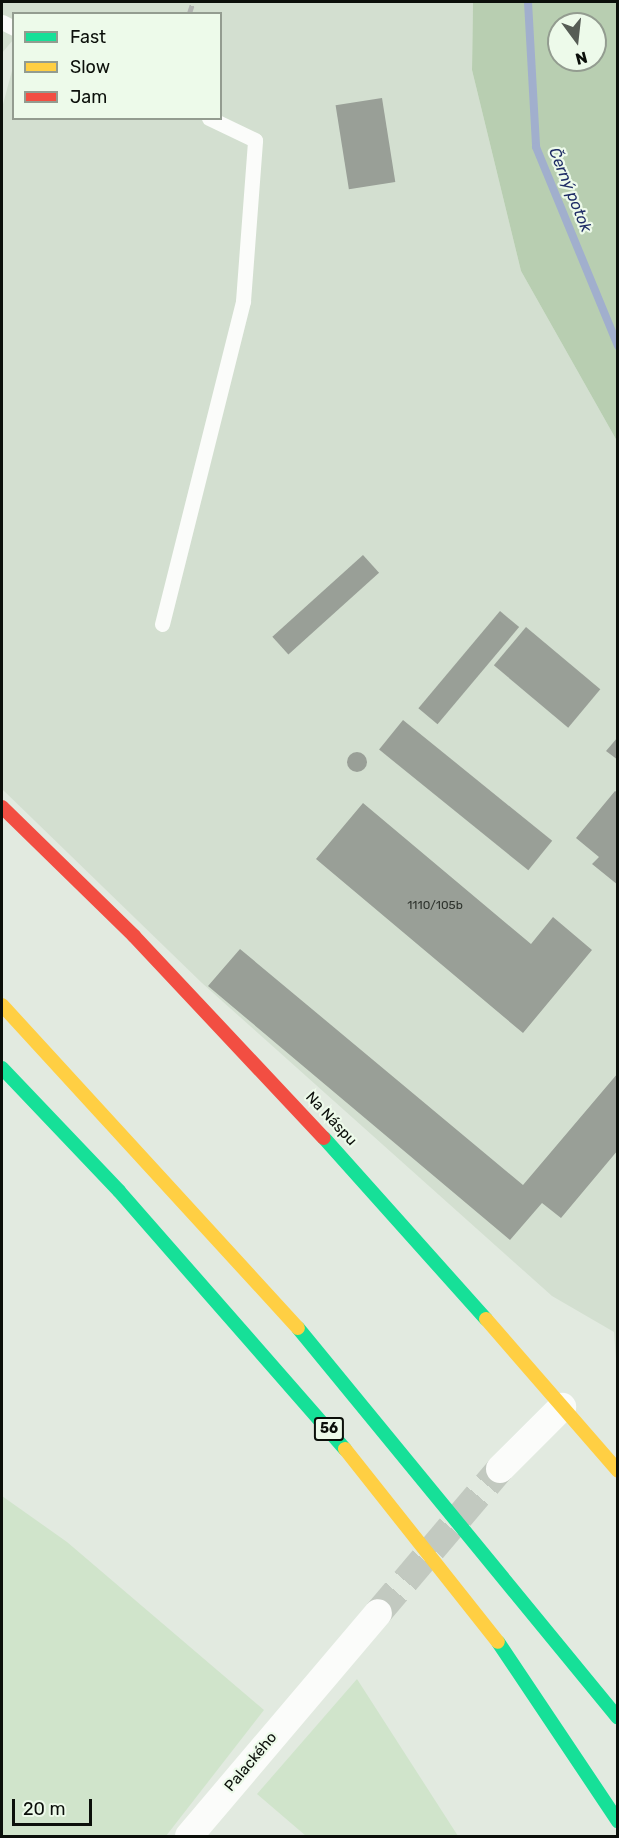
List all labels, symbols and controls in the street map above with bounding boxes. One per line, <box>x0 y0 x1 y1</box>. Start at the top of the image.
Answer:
legend <box>12 12 222 120</box>
north arrow <box>547 12 607 72</box>
text: Fast <box>70 26 106 48</box>
text: N <box>573 47 589 69</box>
text: Slow <box>70 56 110 78</box>
text: Jam <box>70 86 107 108</box>
water label: Černý potok <box>544 145 596 235</box>
house number: 1110/105b <box>407 899 463 913</box>
street label: Na Náspu <box>302 1088 360 1150</box>
road number: 56 <box>312 1418 346 1440</box>
street label: Palackého <box>221 1729 281 1795</box>
scale bar <box>15 1787 94 1825</box>
text: 20 m <box>23 1798 65 1820</box>

